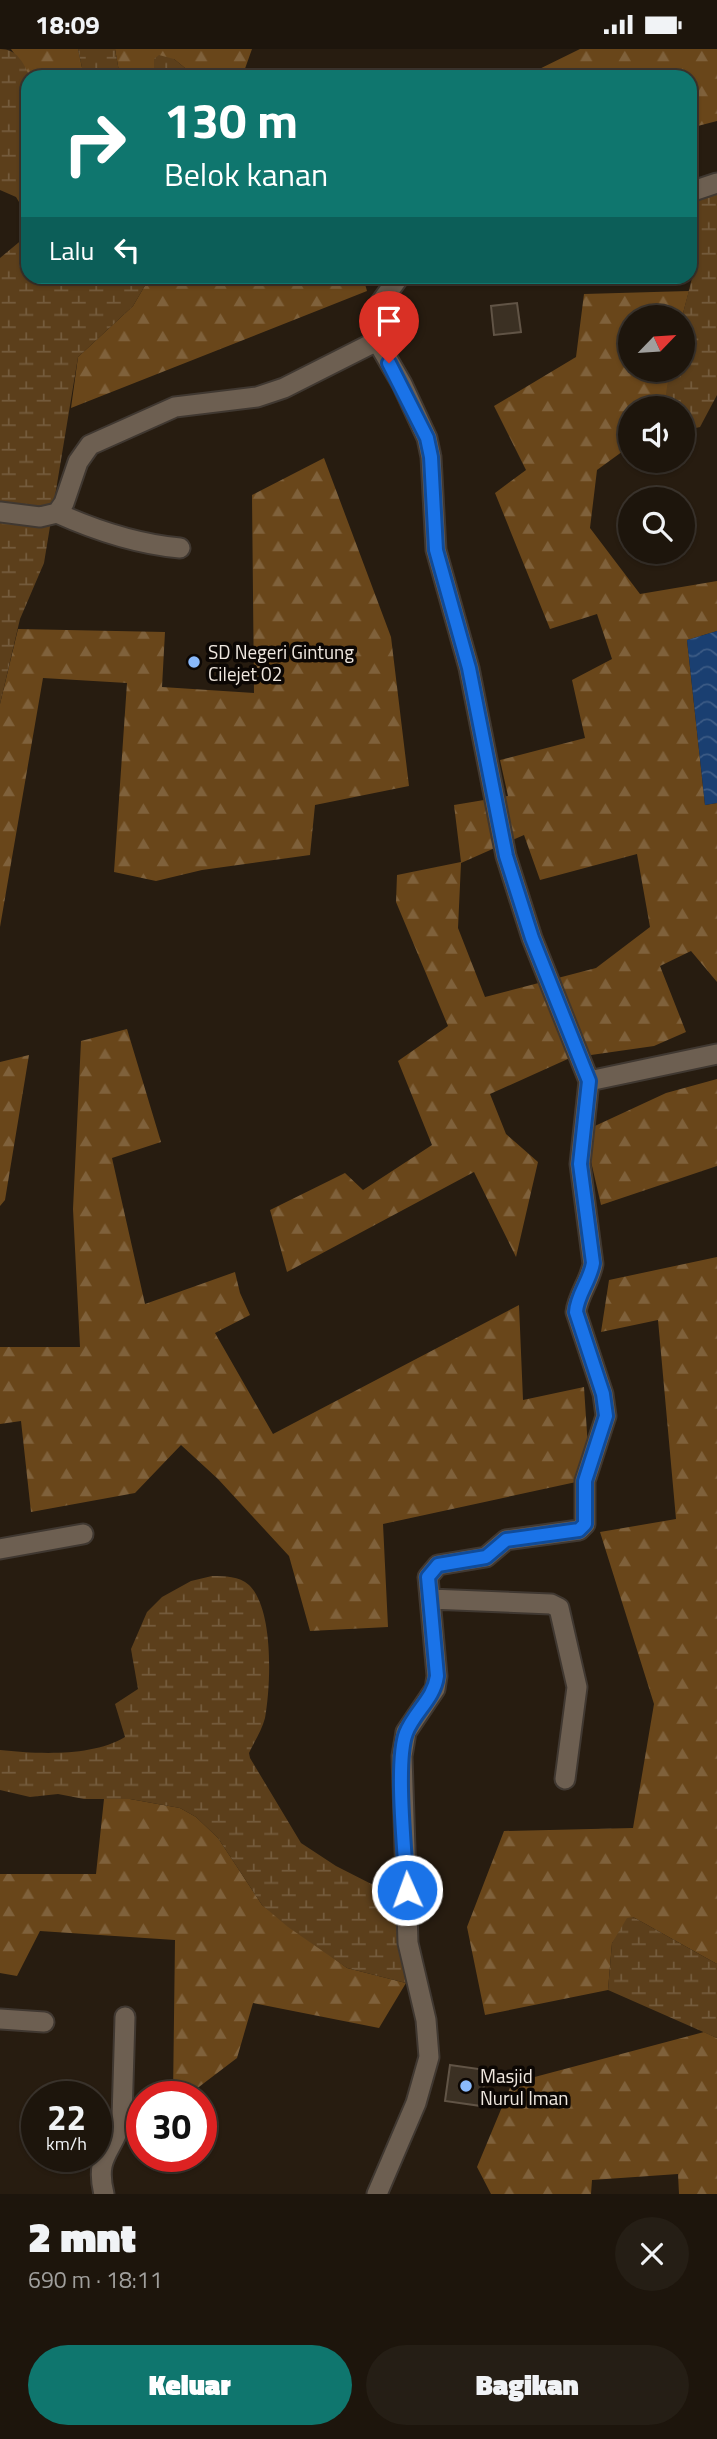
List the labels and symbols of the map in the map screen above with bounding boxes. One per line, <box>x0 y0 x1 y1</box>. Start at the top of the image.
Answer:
pin <box>359 291 419 363</box>
north arrow <box>618 305 695 381</box>
place label: SD Negeri Gintung Cilejet 02 <box>208 637 354 688</box>
marker: SD Negeri Gintung Cilejet 02 <box>186 654 202 670</box>
position arrow <box>370 1853 444 1927</box>
place label: Masjid Nurul Iman <box>480 2061 568 2112</box>
marker: Masjid Nurul Iman <box>458 2078 474 2094</box>
speed limit sign: 30 <box>126 2081 217 2172</box>

